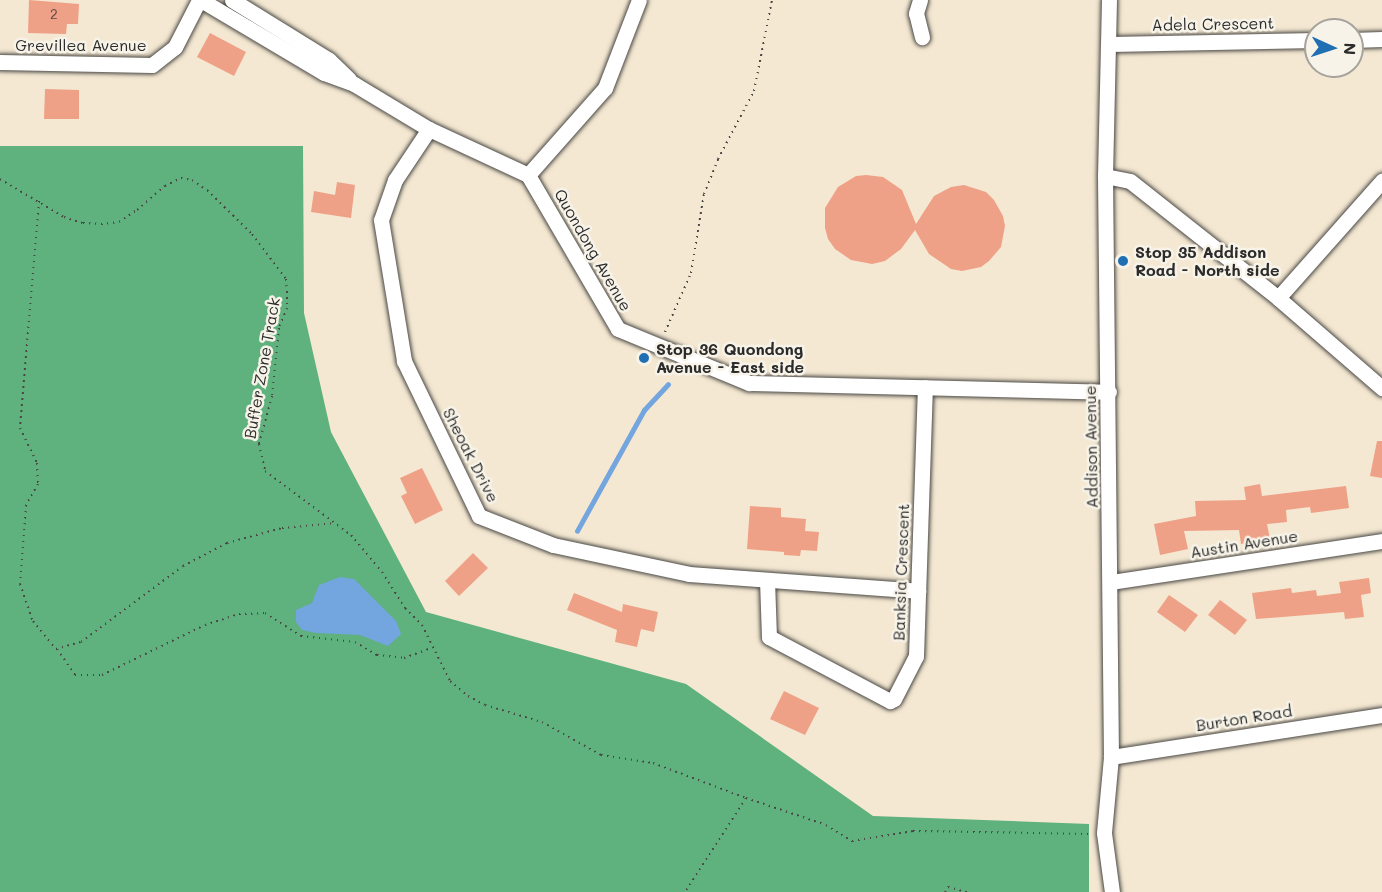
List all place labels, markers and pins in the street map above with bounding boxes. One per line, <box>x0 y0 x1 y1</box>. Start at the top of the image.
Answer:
place label: Stop 35 Addison Road - North side <box>1135 242 1279 280</box>
marker: Stop 35 Addison Road - North side <box>1116 254 1130 268</box>
place label: Stop 36 Quondong Avenue - East side <box>656 339 804 377</box>
marker: Stop 36 Quondong Avenue - East side <box>637 351 651 365</box>

